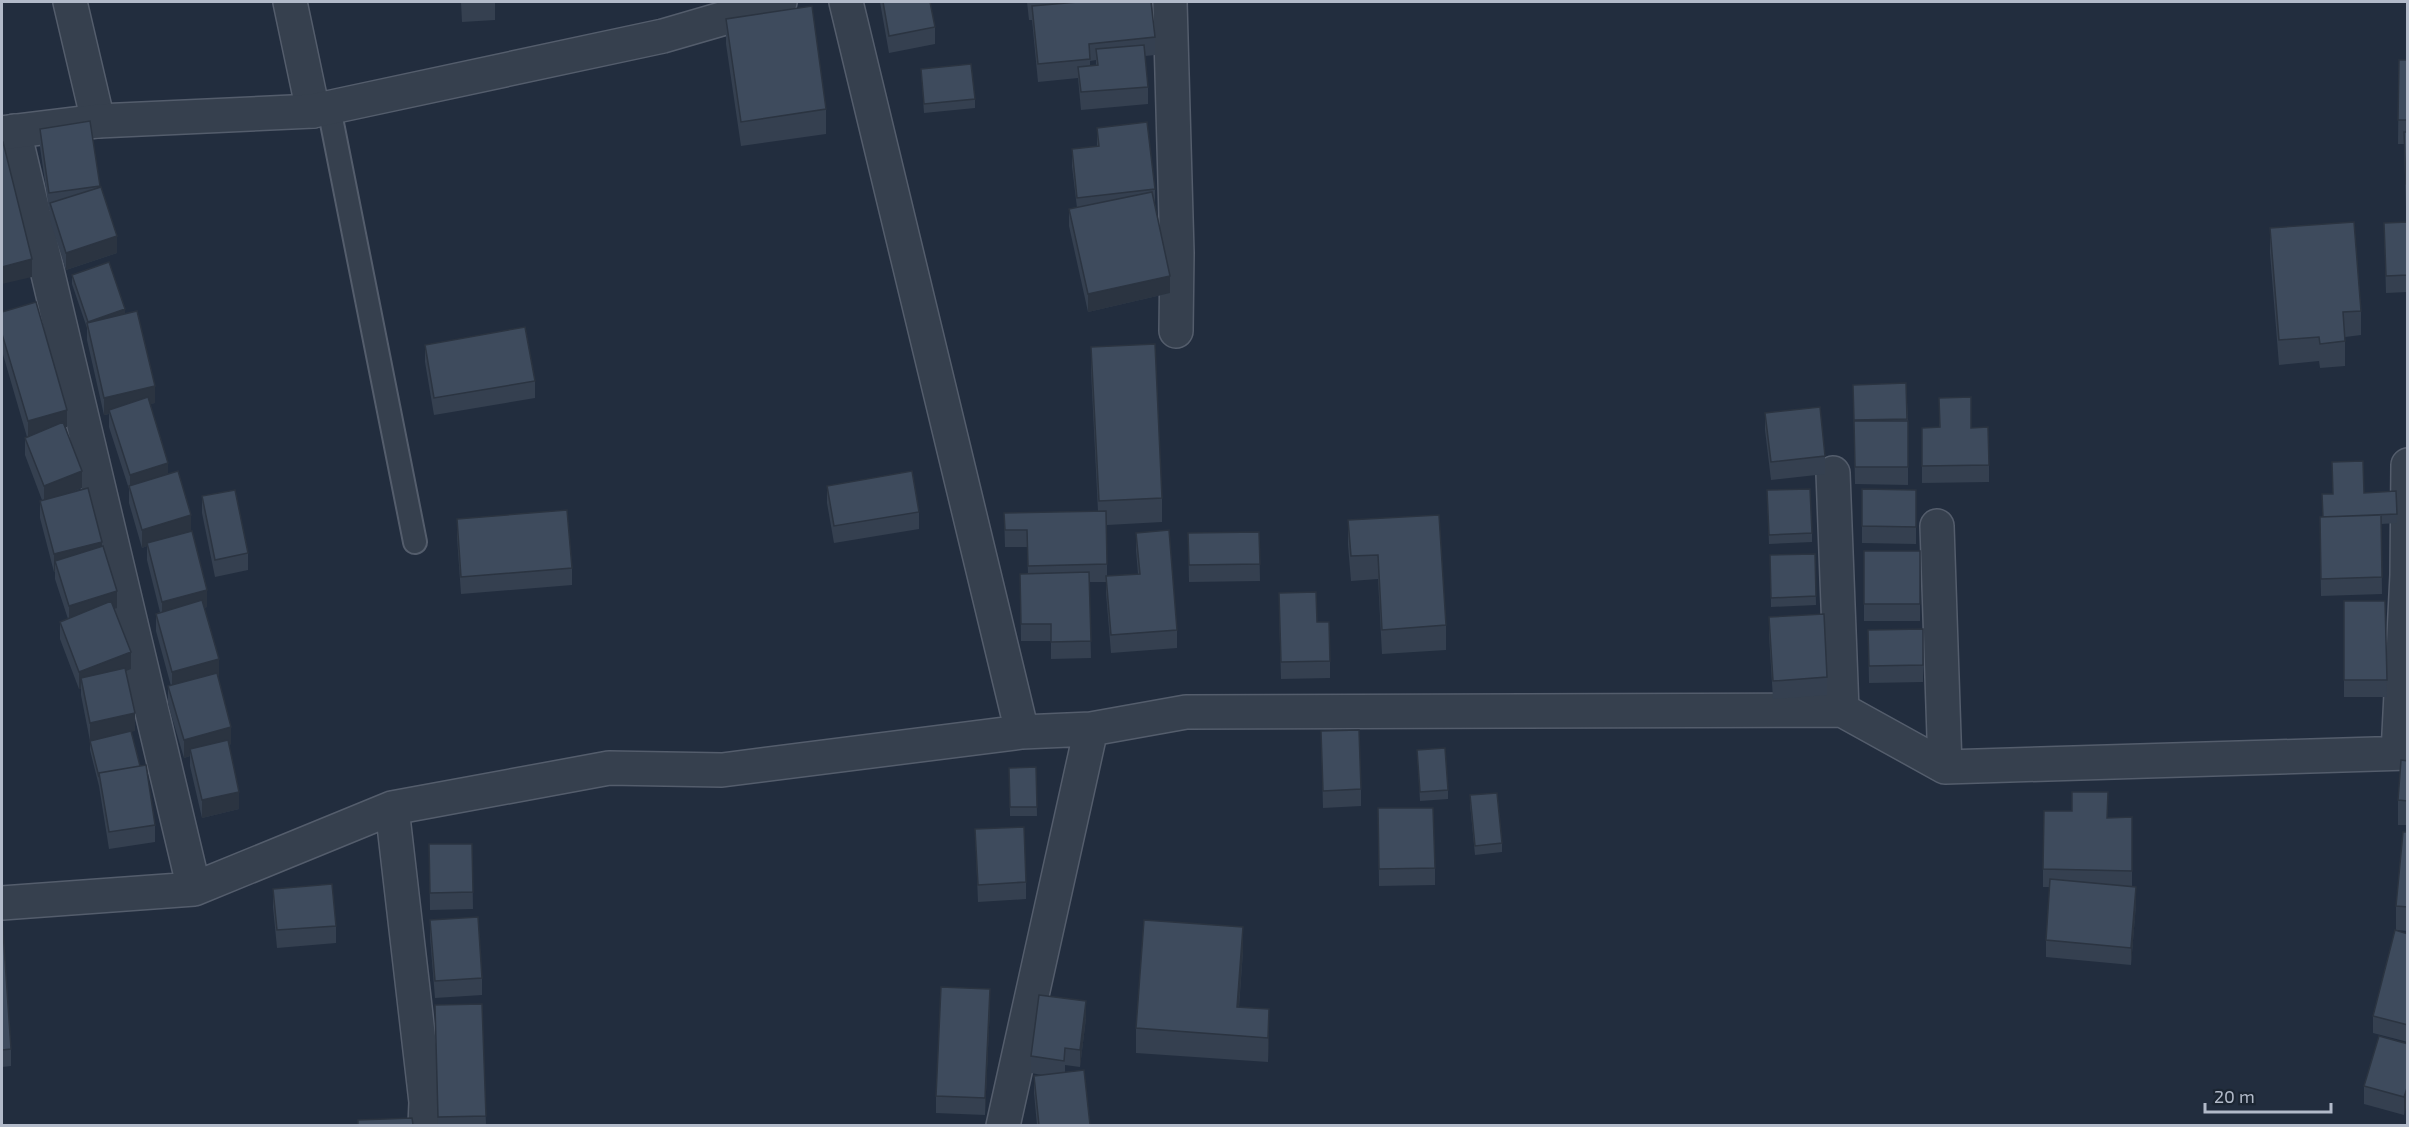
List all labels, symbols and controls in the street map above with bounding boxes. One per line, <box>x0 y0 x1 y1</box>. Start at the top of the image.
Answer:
scale bar <box>2205 1076 2331 1114</box>
text: 20 m <box>2214 1085 2255 1107</box>

